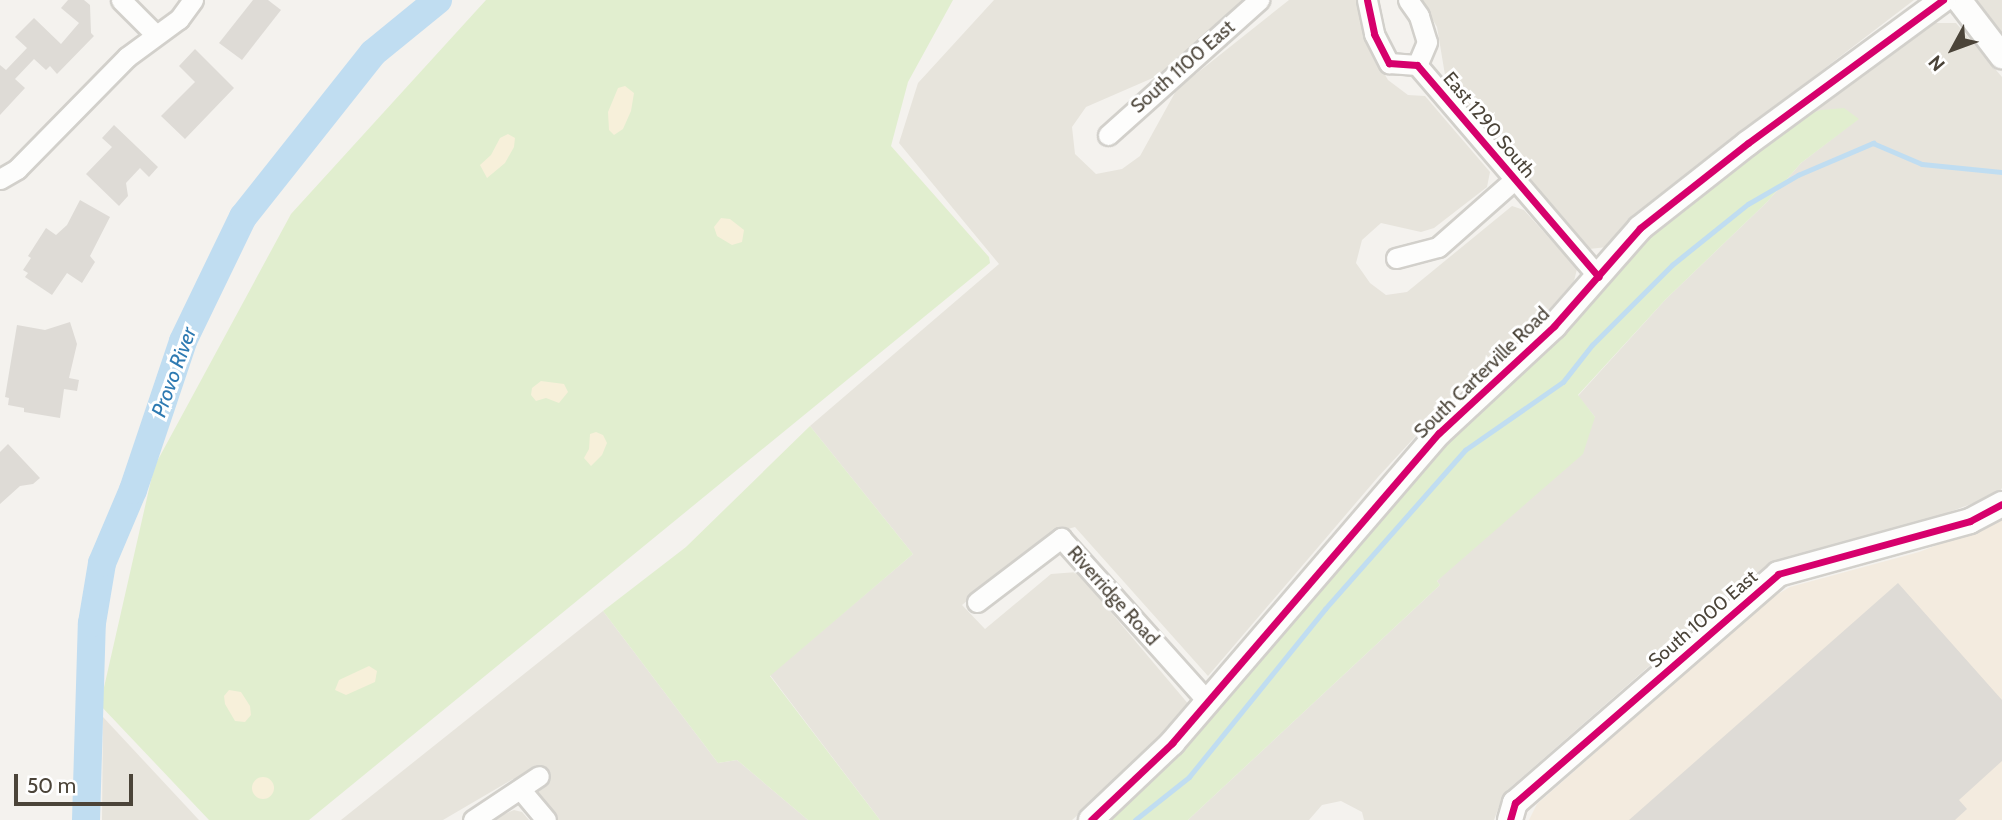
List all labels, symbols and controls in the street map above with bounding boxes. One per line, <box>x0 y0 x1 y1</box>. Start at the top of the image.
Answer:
north arrow <box>1918 14 1988 84</box>
street label: South 1100 East <box>1127 16 1239 118</box>
text: N <box>1924 50 1950 76</box>
street label: East 1290 South <box>1438 68 1540 182</box>
street label: South Carterville Road <box>1410 303 1554 443</box>
water label: Provo River <box>146 324 202 420</box>
street label: Riverridge Road <box>1063 542 1163 650</box>
street label: South 1000 East <box>1644 566 1762 672</box>
scale bar <box>18 760 136 804</box>
text: 50 m <box>27 773 76 798</box>

